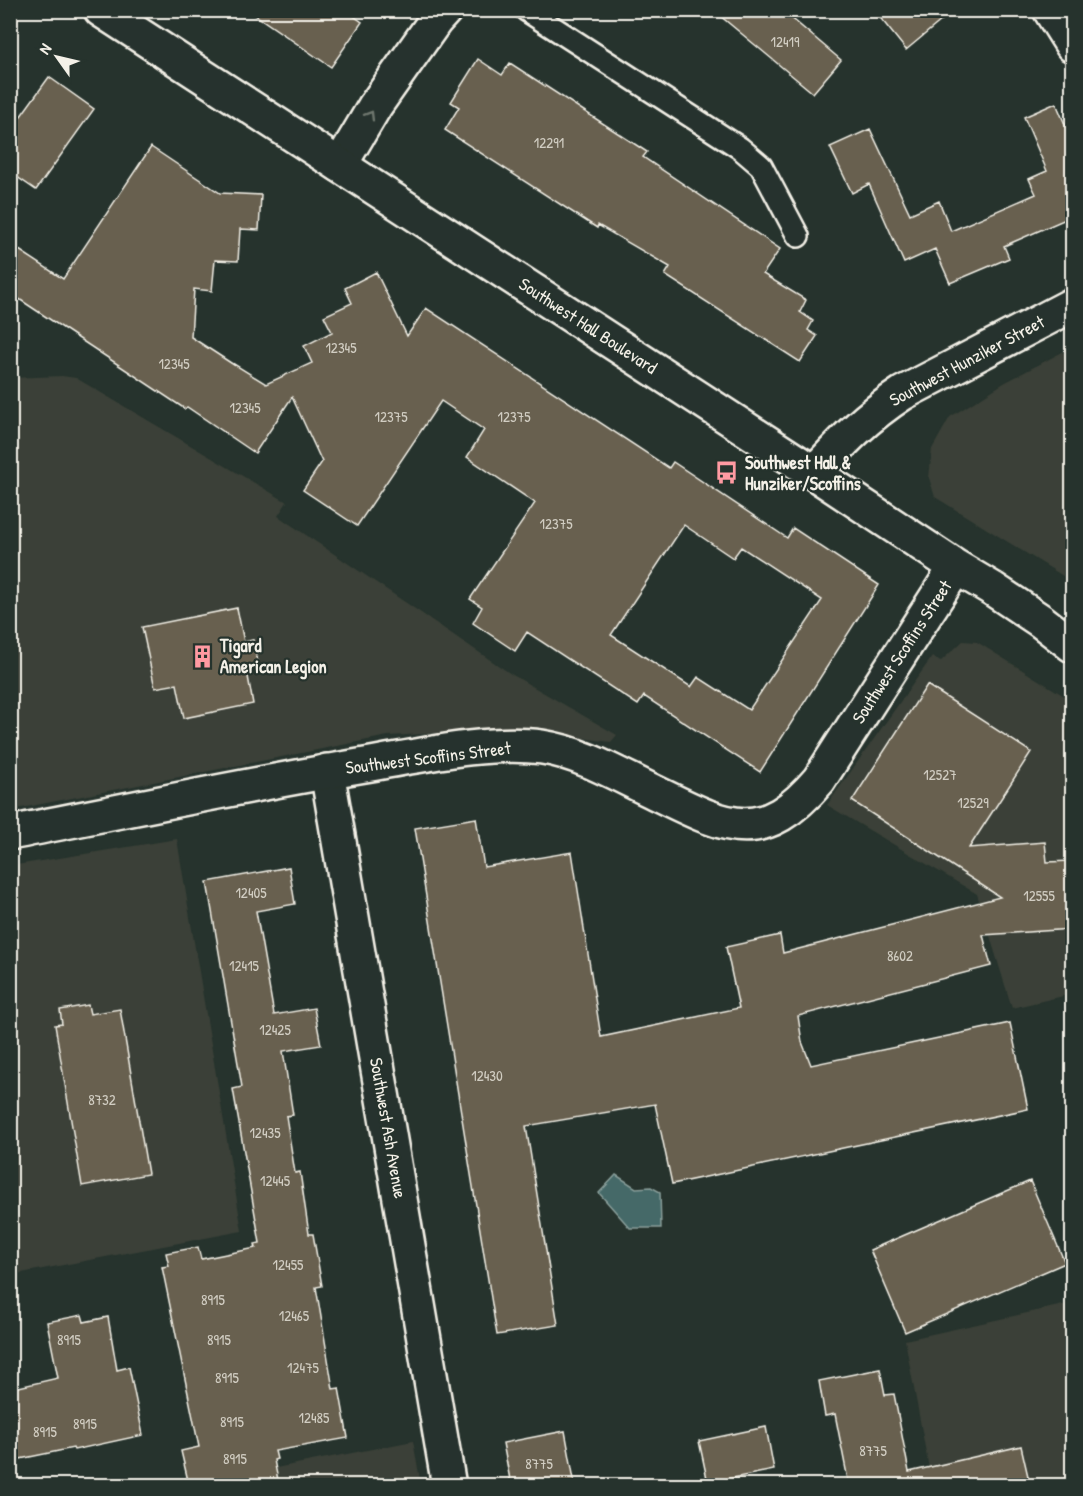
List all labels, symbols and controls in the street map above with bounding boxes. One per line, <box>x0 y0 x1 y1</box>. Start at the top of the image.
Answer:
north arrow <box>27 27 87 87</box>
house number: 12419 <box>770 31 800 52</box>
text: N <box>33 39 56 58</box>
one-way arrow <box>362 111 374 121</box>
house number: 12291 <box>534 132 564 153</box>
street label: Southwest Hall Boulevard <box>514 271 662 380</box>
street label: Southwest Hunziker Street <box>885 309 1049 412</box>
house number: 12345 <box>325 337 357 358</box>
house number: 12345 <box>158 353 190 374</box>
house number: 12345 <box>229 397 261 418</box>
house number: 12375 <box>375 406 408 427</box>
house number: 12375 <box>498 406 531 427</box>
place label: Southwest Hall & Hunziker/Scoffins <box>745 450 861 496</box>
bus stop icon: Southwest Hall & Hunziker/Scoffins <box>714 460 740 486</box>
house number: 12375 <box>540 513 573 534</box>
street label: Southwest Scoffins Street <box>846 575 958 728</box>
place label: Tigard American Legion <box>219 633 327 680</box>
building icon: Tigard American Legion <box>189 643 215 669</box>
street label: Southwest Scoffins Street <box>344 735 513 780</box>
house number: 12527 <box>923 764 957 785</box>
house number: 12529 <box>957 792 989 813</box>
house number: 12405 <box>235 882 267 903</box>
house number: 12555 <box>1023 885 1055 906</box>
house number: 8602 <box>887 945 913 966</box>
house number: 12415 <box>229 955 260 976</box>
house number: 12425 <box>259 1019 291 1040</box>
street label: Southwest Ash Avenue <box>364 1056 413 1200</box>
house number: 12430 <box>471 1065 503 1086</box>
house number: 8732 <box>88 1089 116 1110</box>
house number: 12435 <box>249 1122 281 1143</box>
house number: 12445 <box>260 1170 291 1191</box>
house number: 12455 <box>273 1254 304 1275</box>
house number: 8915 <box>201 1289 226 1310</box>
house number: 12465 <box>279 1305 310 1326</box>
house number: 8915 <box>57 1329 82 1350</box>
house number: 8915 <box>207 1329 232 1350</box>
house number: 12475 <box>287 1357 320 1378</box>
house number: 8915 <box>215 1367 240 1388</box>
house number: 12485 <box>299 1407 330 1428</box>
house number: 8915 <box>220 1411 245 1432</box>
house number: 8915 <box>73 1413 98 1434</box>
house number: 8915 <box>33 1421 58 1442</box>
house number: 8775 <box>859 1440 887 1461</box>
house number: 8915 <box>223 1448 248 1469</box>
house number: 8775 <box>525 1453 553 1474</box>

